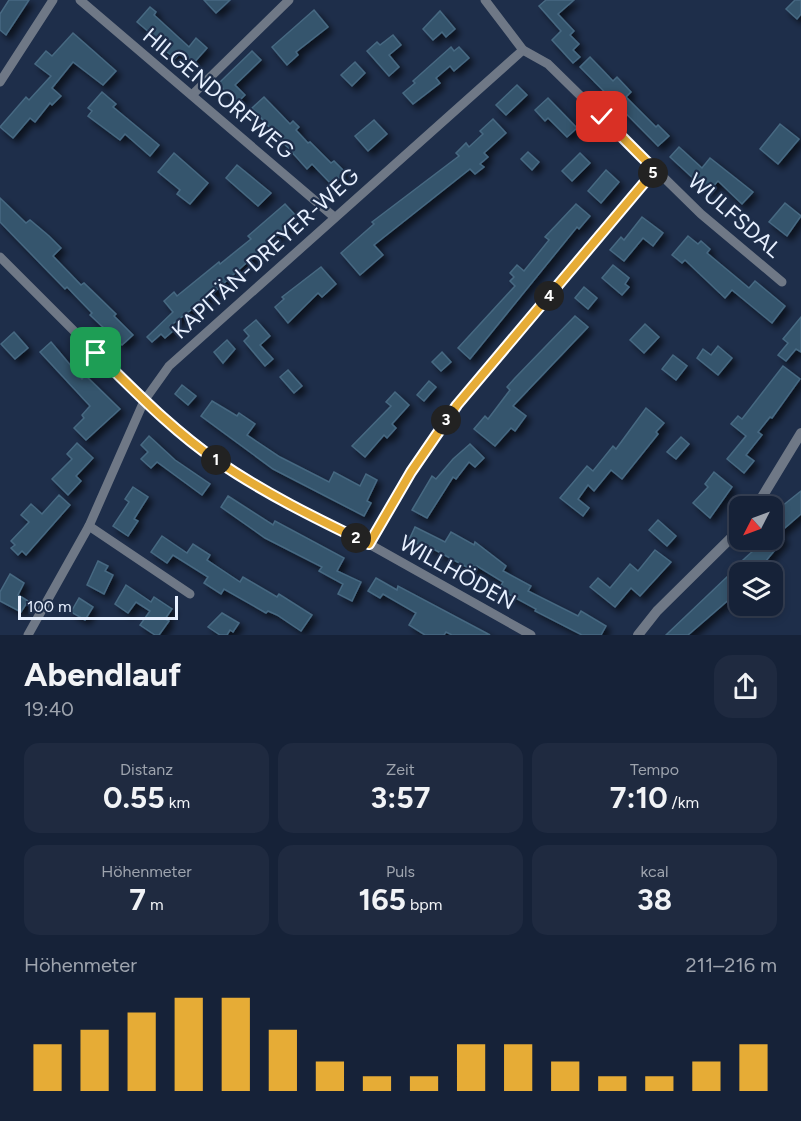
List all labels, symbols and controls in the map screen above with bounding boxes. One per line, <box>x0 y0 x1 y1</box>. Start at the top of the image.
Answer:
street label: HILGENDORFWEG <box>137 22 300 165</box>
pin <box>576 91 627 142</box>
icon: check <box>585 100 618 133</box>
pin: 5 <box>638 158 668 188</box>
street label: KAPITÄN-DREYER-WEG <box>166 162 364 344</box>
text: 5 <box>648 163 658 182</box>
street label: WULFSDAL <box>682 167 787 264</box>
pin: 4 <box>534 281 564 311</box>
text: 4 <box>544 286 554 305</box>
pin <box>70 327 121 378</box>
icon: arrive <box>79 336 112 369</box>
pin: 3 <box>431 405 461 435</box>
text: 3 <box>442 410 450 429</box>
pin: 1 <box>201 445 231 475</box>
text: 1 <box>213 450 219 469</box>
north arrow <box>729 496 783 550</box>
map controls <box>729 496 783 616</box>
pin: 2 <box>341 523 371 553</box>
text: 2 <box>351 528 361 547</box>
street label: WILLHÖDEN <box>395 529 521 615</box>
button: layers <box>729 562 783 616</box>
scale bar <box>18 593 178 620</box>
text: 100 m <box>27 597 72 616</box>
text: Abendlauf <box>24 655 181 694</box>
button: share <box>714 655 777 718</box>
text: 19:40 <box>24 697 74 721</box>
text: Distanz <box>120 760 173 779</box>
text: Zeit <box>386 760 415 779</box>
text: Tempo <box>630 760 679 779</box>
text: 0.55 <box>103 779 165 816</box>
text: 3:57 <box>371 779 430 816</box>
text: 7:10 <box>610 779 668 816</box>
text: km <box>165 793 190 812</box>
text: /km <box>668 793 699 812</box>
text: Höhenmeter <box>101 862 192 881</box>
text: Puls <box>386 862 415 881</box>
text: kcal <box>641 862 668 881</box>
text: 7 <box>129 881 146 918</box>
text: 165 <box>359 881 406 918</box>
text: 38 <box>637 881 672 918</box>
text: m <box>146 895 164 914</box>
text: bpm <box>406 895 442 914</box>
text: Höhenmeter <box>24 953 137 977</box>
text: 211–216 m <box>686 953 777 977</box>

